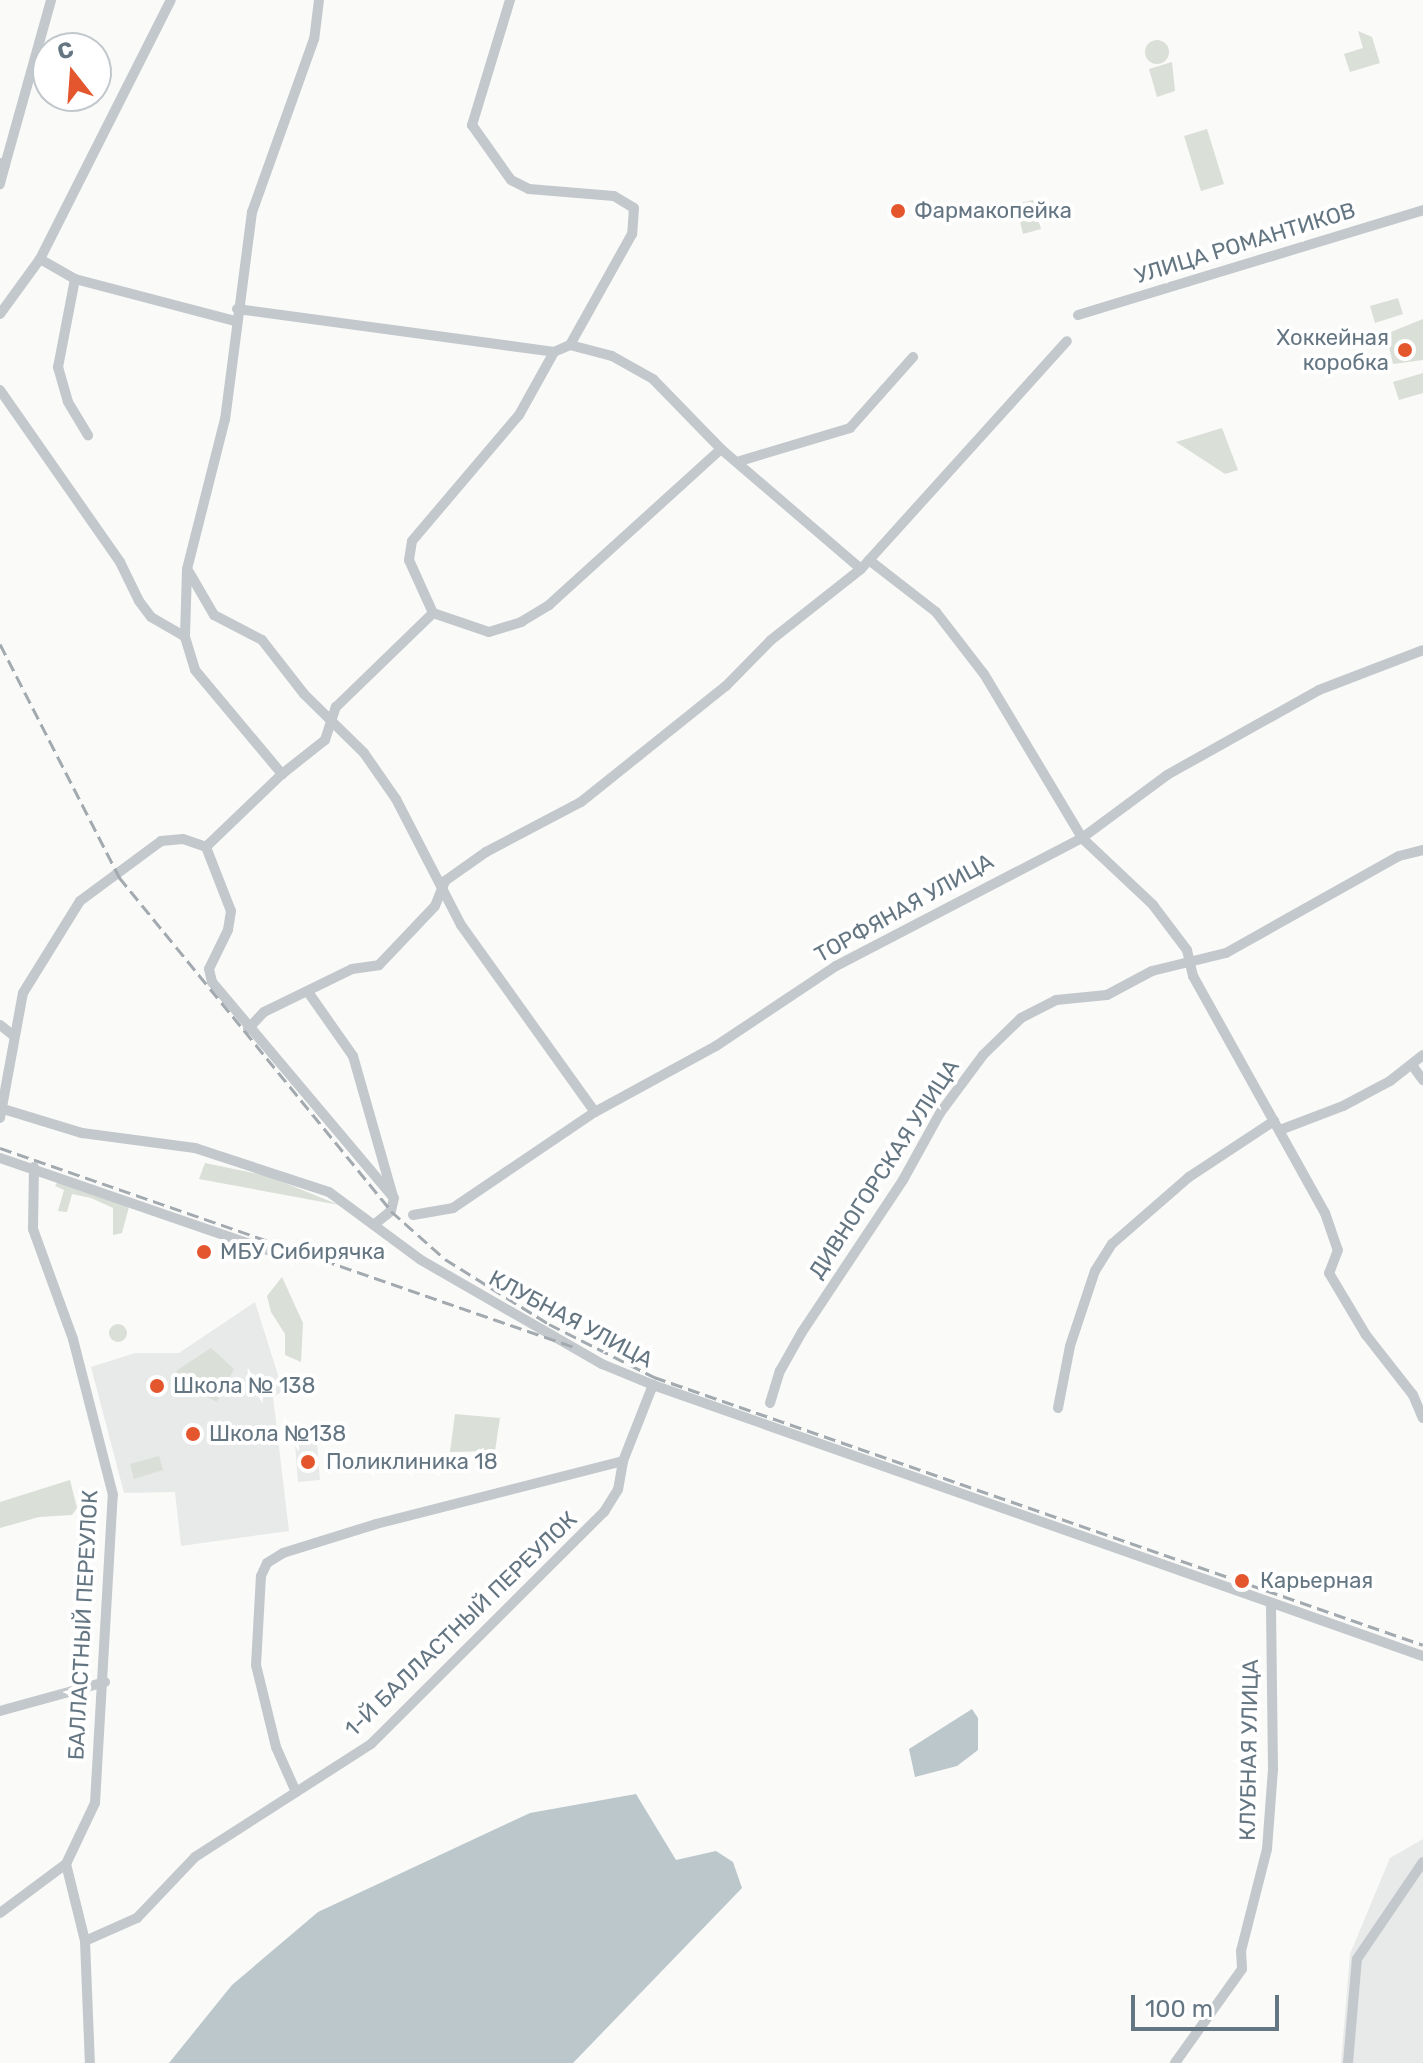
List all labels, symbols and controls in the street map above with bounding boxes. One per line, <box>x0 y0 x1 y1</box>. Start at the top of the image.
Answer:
north arrow <box>32 32 112 112</box>
text: С <box>54 35 77 66</box>
street label: УЛИЦА РОМАНТИКОВ <box>1132 197 1358 289</box>
place label: Фармакопейка <box>914 198 1072 224</box>
marker: Фармакопейка <box>889 202 907 220</box>
place label: Хоккейная коробка <box>1276 324 1389 376</box>
marker: Хоккейная коробка <box>1396 341 1414 359</box>
street label: ТОРФЯНАЯ УЛИЦА <box>810 848 998 968</box>
street label: ДИВНОГОРСКАЯ УЛИЦА <box>803 1055 965 1283</box>
place label: МБУ Сибирячка <box>220 1239 385 1265</box>
marker: МБУ Сибирячка <box>195 1243 213 1261</box>
street label: КЛУБНАЯ УЛИЦА <box>484 1265 658 1373</box>
place label: Школа № 138 <box>173 1373 316 1399</box>
marker: Школа № 138 <box>148 1377 166 1395</box>
place label: Школа №138 <box>209 1421 346 1447</box>
marker: Школа №138 <box>184 1425 202 1443</box>
place label: Поликлиника 18 <box>326 1449 498 1475</box>
marker: Поликлиника 18 <box>297 1451 319 1473</box>
street label: БАЛЛАСТНЫЙ ПЕРЕУЛОК <box>63 1489 103 1761</box>
street label: 1-Й БАЛЛАСТНЫЙ ПЕРЕУЛОК <box>339 1506 583 1742</box>
place label: Карьерная <box>1260 1568 1373 1594</box>
marker: Карьерная <box>1231 1570 1253 1592</box>
street label: КЛУБНАЯ УЛИЦА <box>1234 1659 1264 1841</box>
scale bar <box>1135 1979 1283 2029</box>
text: 100 m <box>1145 1995 1213 2023</box>

